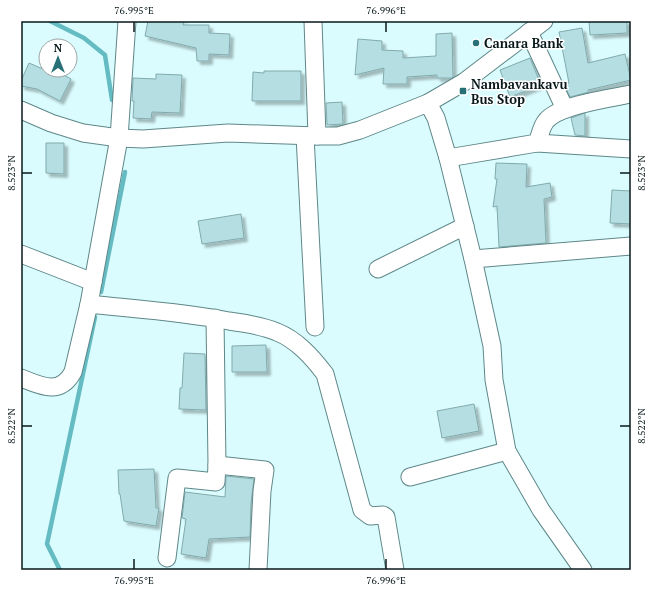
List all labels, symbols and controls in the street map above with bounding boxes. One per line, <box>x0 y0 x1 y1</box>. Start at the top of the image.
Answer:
text: 76.995°E <box>114 4 154 17</box>
text: 76.996°E <box>366 4 406 17</box>
place label: Canara Bank <box>484 34 564 52</box>
north arrow <box>38 38 78 78</box>
marker: Canara Bank <box>471 38 481 48</box>
text: N <box>54 41 63 55</box>
place label: Nambavankavu Bus Stop <box>471 75 568 108</box>
marker: Nambavankavu Bus Stop <box>458 86 468 96</box>
text: 8.523°N <box>5 154 18 191</box>
text: 8.523°N <box>635 154 648 191</box>
text: 8.522°N <box>5 407 18 444</box>
text: 8.522°N <box>635 407 648 444</box>
text: 76.995°E <box>114 574 154 587</box>
text: 76.996°E <box>366 574 406 587</box>

